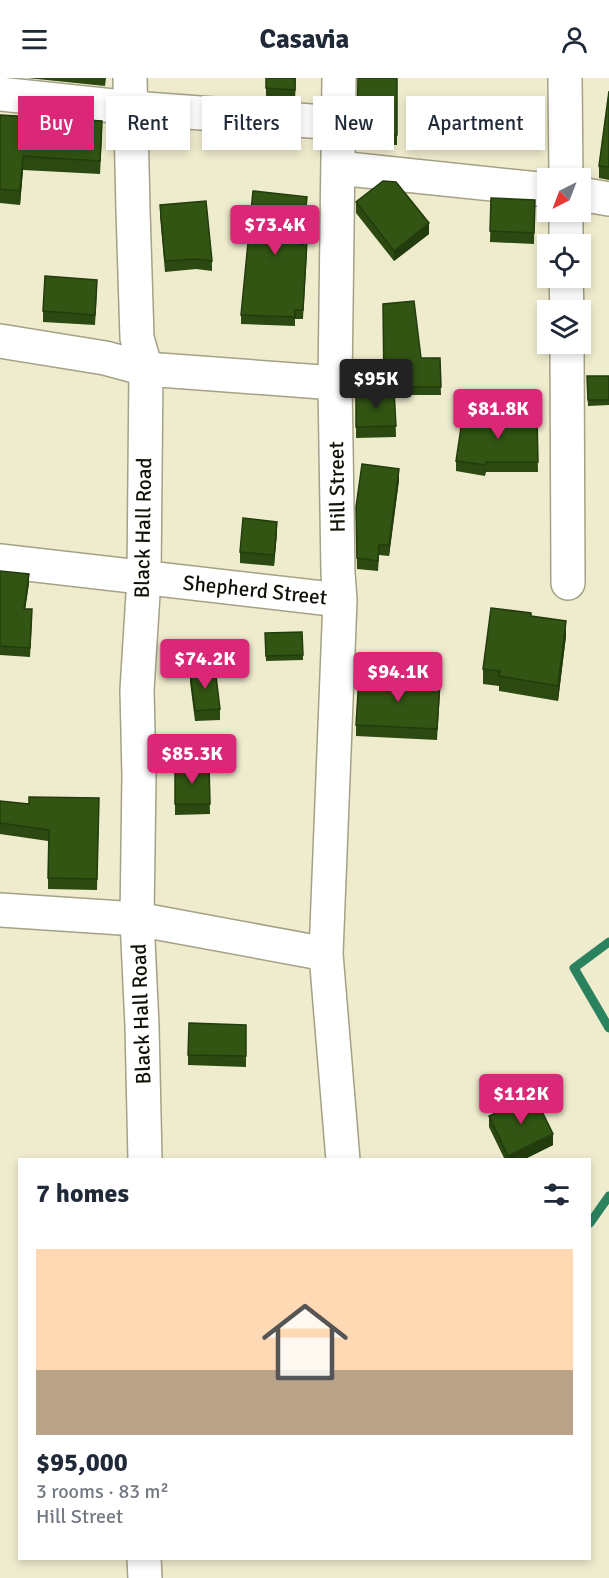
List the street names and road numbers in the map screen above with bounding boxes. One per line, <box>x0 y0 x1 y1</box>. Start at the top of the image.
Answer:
street label: Hill Street <box>323 441 351 533</box>
street label: Black Hall Road <box>129 457 157 599</box>
street label: Shepherd Street <box>182 570 328 610</box>
street label: Black Hall Road <box>126 943 156 1085</box>

